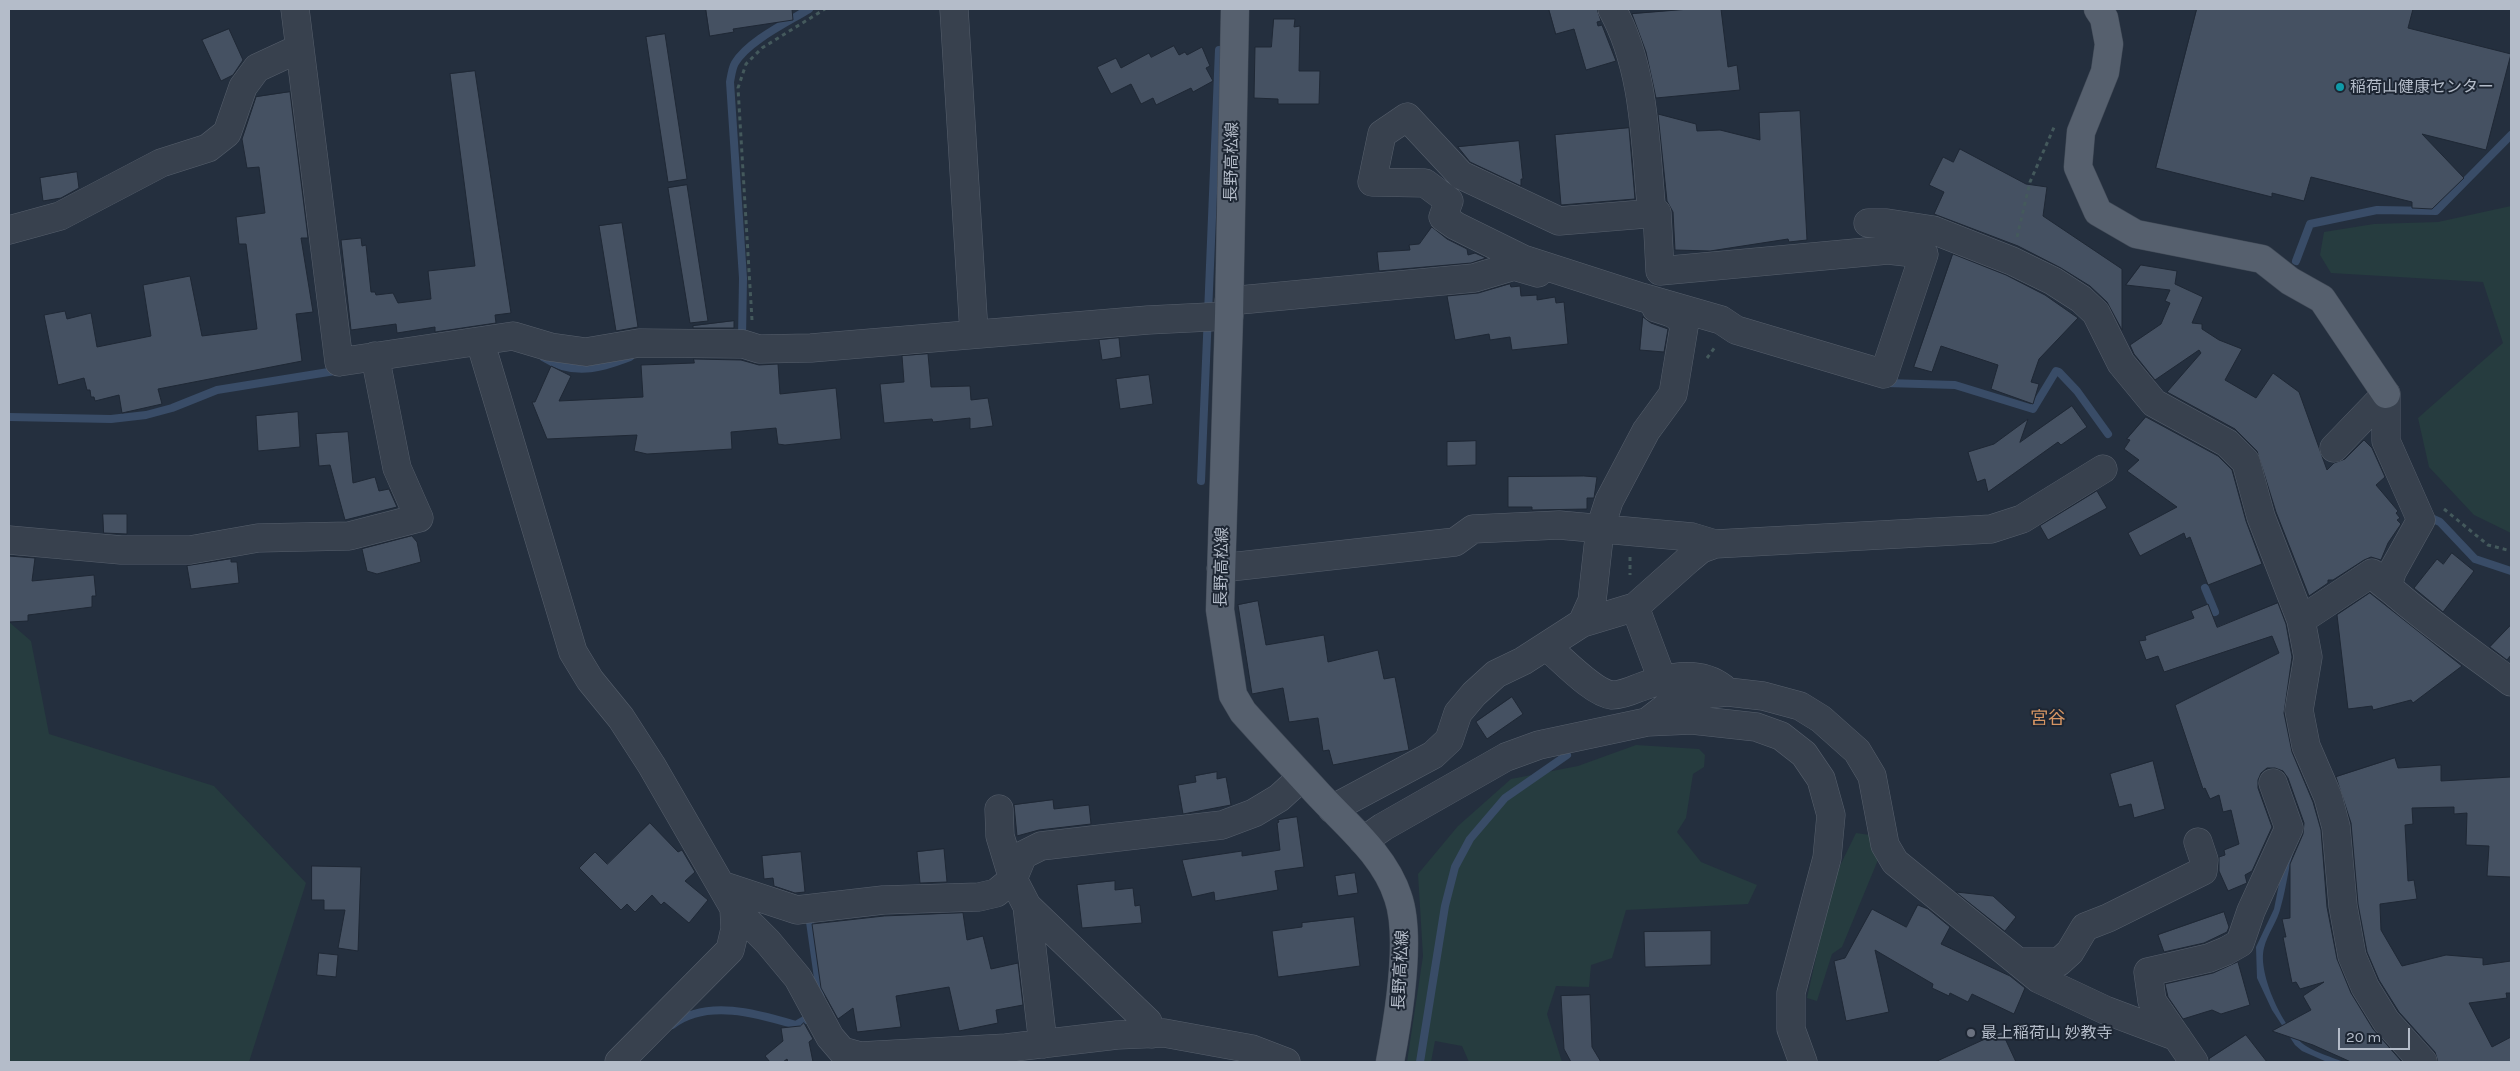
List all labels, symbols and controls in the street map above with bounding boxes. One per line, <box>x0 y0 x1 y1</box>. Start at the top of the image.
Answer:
place label: 稲荷山健康センター <box>2350 77 2494 97</box>
marker: 稲荷山健康センター <box>2334 81 2346 93</box>
street label: 長野高松線 <box>1222 122 1242 202</box>
street label: 長野高松線 <box>1212 527 1232 607</box>
district label: 宮谷 <box>2030 708 2066 730</box>
street label: 長野高松線 <box>1389 930 1413 1010</box>
scale bar <box>2340 1018 2412 1050</box>
place label: 最上稲荷山 妙教寺 <box>1981 1023 2113 1043</box>
marker: 最上稲荷山 妙教寺 <box>1965 1027 1977 1039</box>
text: 20 m <box>2346 1028 2381 1046</box>

